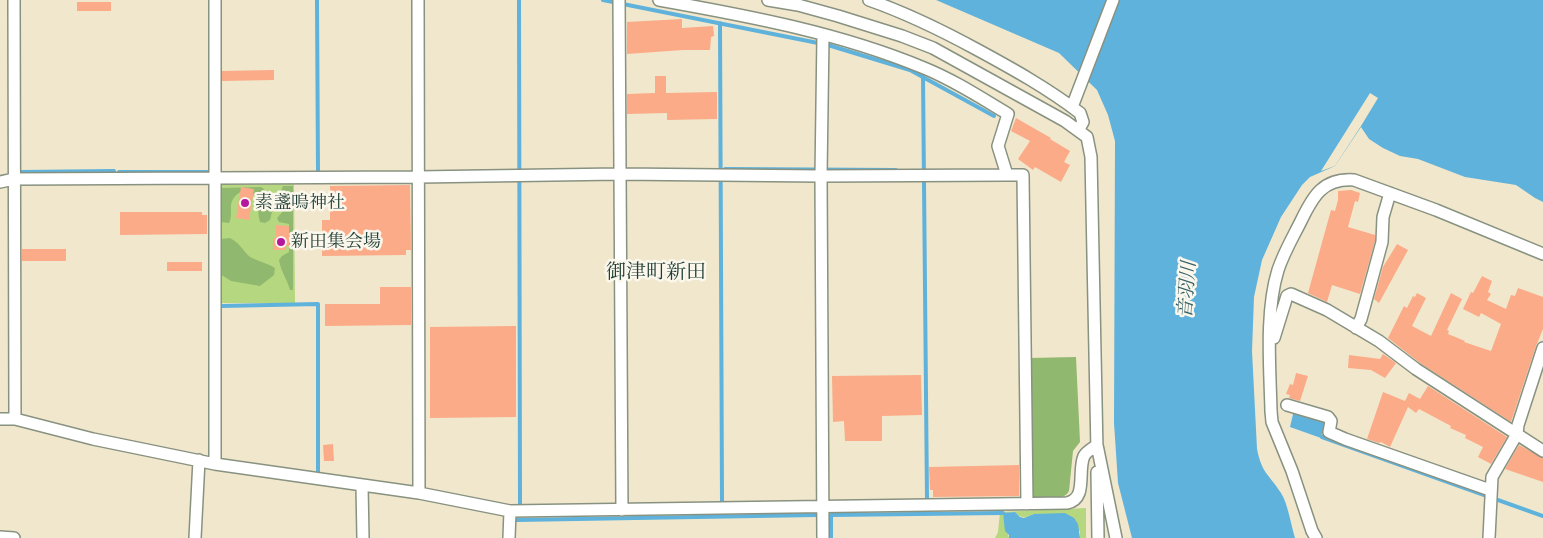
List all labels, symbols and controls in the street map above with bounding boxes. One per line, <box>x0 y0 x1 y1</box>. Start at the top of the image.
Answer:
place label: 素盞嗚神社 <box>255 192 345 214</box>
marker: 素盞嗚神社 <box>239 197 251 209</box>
place label: 新田集会場 <box>291 231 381 253</box>
marker: 新田集会場 <box>275 236 287 248</box>
district label: 御津町新田 <box>606 261 706 285</box>
water label: 音羽川 <box>1175 261 1201 319</box>

